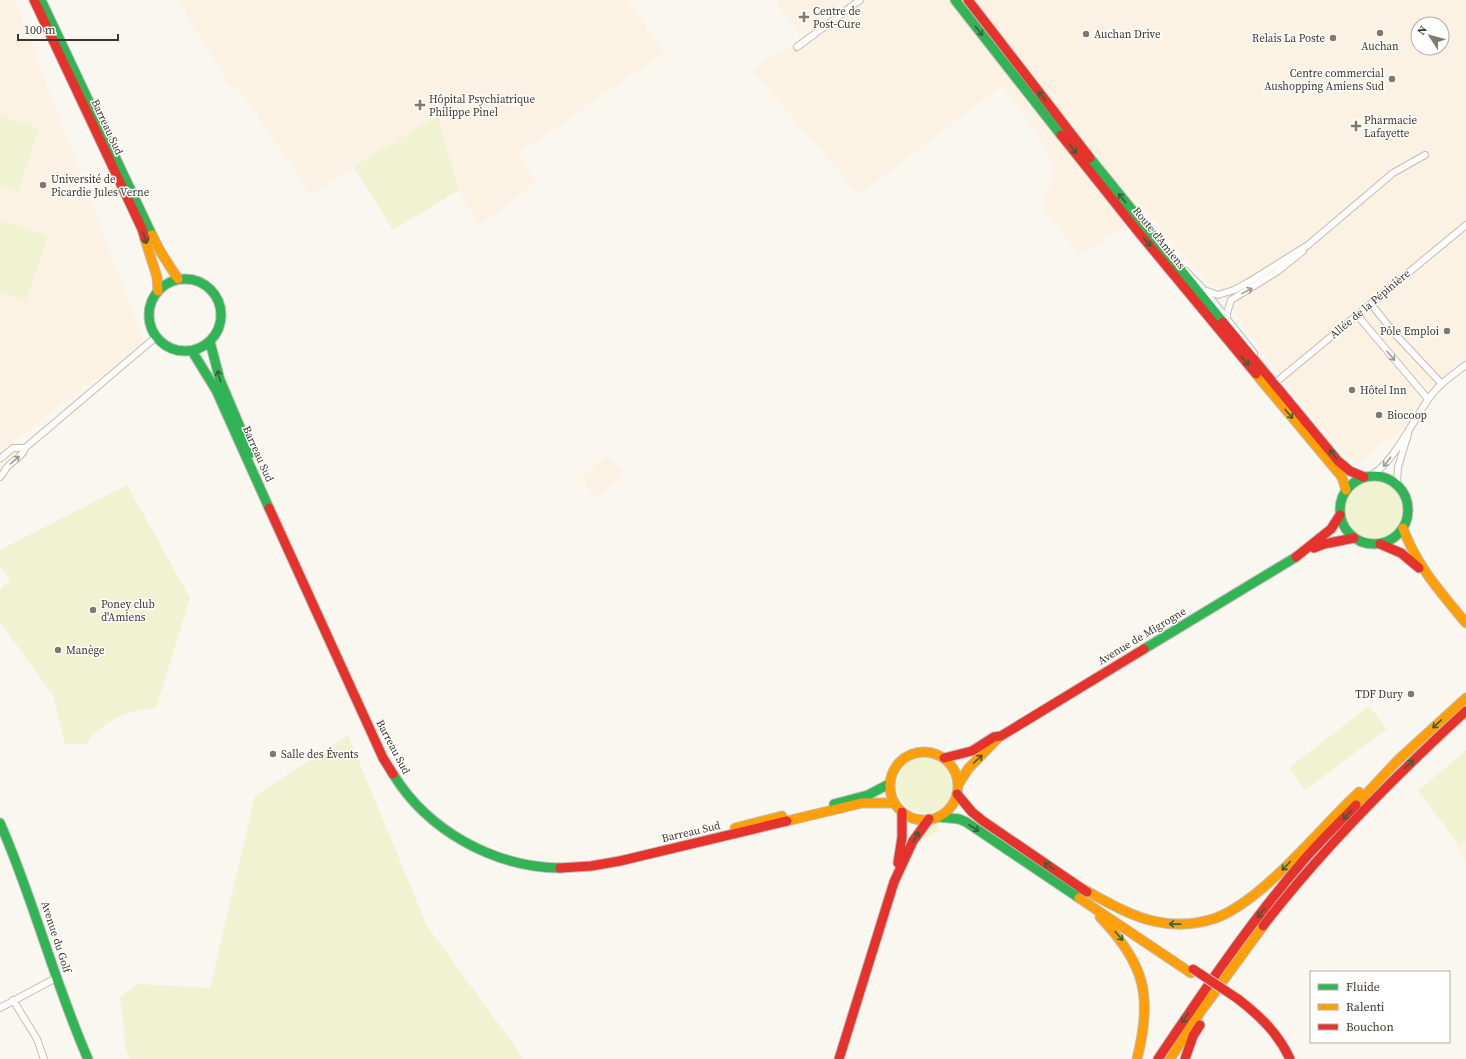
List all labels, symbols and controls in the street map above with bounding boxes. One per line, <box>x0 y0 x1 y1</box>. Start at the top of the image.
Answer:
place label: Centre de Post-Cure <box>813 4 861 32</box>
marker: Centre de Post-Cure <box>798 11 810 23</box>
scale bar <box>18 16 118 42</box>
north arrow <box>1410 16 1450 56</box>
text: 100 m <box>24 22 56 38</box>
text: N <box>1414 23 1431 38</box>
one-way arrow <box>975 25 984 36</box>
place label: Auchan Drive <box>1094 27 1161 42</box>
marker: Auchan <box>1375 28 1385 38</box>
marker: Auchan Drive <box>1081 29 1091 39</box>
place label: Relais La Poste <box>1252 31 1325 46</box>
marker: Relais La Poste <box>1328 33 1338 43</box>
place label: Auchan <box>1361 39 1399 54</box>
place label: Centre commercial Aushopping Amiens Sud <box>1264 66 1385 94</box>
marker: Centre commercial Aushopping Amiens Sud <box>1387 74 1397 84</box>
one-way arrow <box>1038 90 1046 101</box>
place label: Hôpital Psychiatrique Philippe Pinel <box>429 92 535 120</box>
street label: Barreau Sud <box>88 97 127 158</box>
marker: Hôpital Psychiatrique Philippe Pinel <box>414 99 426 111</box>
place label: Pharmacie Lafayette <box>1364 113 1417 141</box>
marker: Pharmacie Lafayette <box>1351 121 1361 131</box>
one-way arrow <box>1069 143 1077 154</box>
place label: Université de Picardie Jules Verne <box>51 172 150 200</box>
marker: Université de Picardie Jules Verne <box>38 180 48 190</box>
one-way arrow <box>1118 193 1126 204</box>
street label: Route d'Amiens <box>1129 204 1189 272</box>
one-way arrow <box>142 232 149 245</box>
one-way arrow <box>1142 237 1151 248</box>
street label: Allée de la Pépinière <box>1327 266 1414 342</box>
one-way arrow <box>1241 287 1253 294</box>
place label: Pôle Emploi <box>1380 324 1439 339</box>
marker: Pôle Emploi <box>1442 326 1452 336</box>
one-way arrow <box>1387 350 1396 361</box>
one-way arrow <box>1240 356 1249 366</box>
one-way arrow <box>215 369 222 382</box>
place label: Hôtel Inn <box>1360 383 1407 398</box>
marker: Hôtel Inn <box>1347 385 1357 395</box>
one-way arrow <box>1284 408 1293 419</box>
place label: Biocoop <box>1387 408 1427 423</box>
marker: Biocoop <box>1374 410 1384 420</box>
street label: Barreau Sud <box>239 424 277 485</box>
one-way arrow <box>1328 449 1337 460</box>
one-way arrow <box>9 456 20 465</box>
one-way arrow <box>1382 456 1391 467</box>
place label: Poney club d'Amiens <box>101 597 155 625</box>
street label: Avenue de Migrogne <box>1095 603 1189 668</box>
marker: Poney club d'Amiens <box>88 605 98 615</box>
place label: Manège <box>66 643 105 658</box>
marker: Manège <box>53 645 63 655</box>
place label: TDF Dury <box>1355 687 1403 702</box>
marker: TDF Dury <box>1406 689 1416 699</box>
street label: Barreau Sud <box>372 717 414 778</box>
one-way arrow <box>1432 719 1442 729</box>
place label: Salle des Évents <box>281 747 359 762</box>
marker: Salle des Évents <box>268 749 278 759</box>
one-way arrow <box>973 754 983 764</box>
one-way arrow <box>1404 759 1414 769</box>
one-way arrow <box>1342 810 1352 820</box>
street label: Barreau Sud <box>660 818 723 846</box>
one-way arrow <box>968 824 979 832</box>
one-way arrow <box>913 831 921 843</box>
one-way arrow <box>1281 861 1291 871</box>
one-way arrow <box>1044 862 1055 870</box>
street label: Avenue du Golf <box>37 899 75 976</box>
one-way arrow <box>1256 907 1265 918</box>
one-way arrow <box>1169 920 1182 927</box>
one-way arrow <box>1114 931 1123 941</box>
legend <box>1310 971 1450 1043</box>
text: Fluide <box>1346 979 1380 995</box>
text: Ralenti <box>1346 999 1385 1015</box>
one-way arrow <box>1181 1012 1189 1023</box>
text: Bouchon <box>1346 1019 1394 1035</box>

